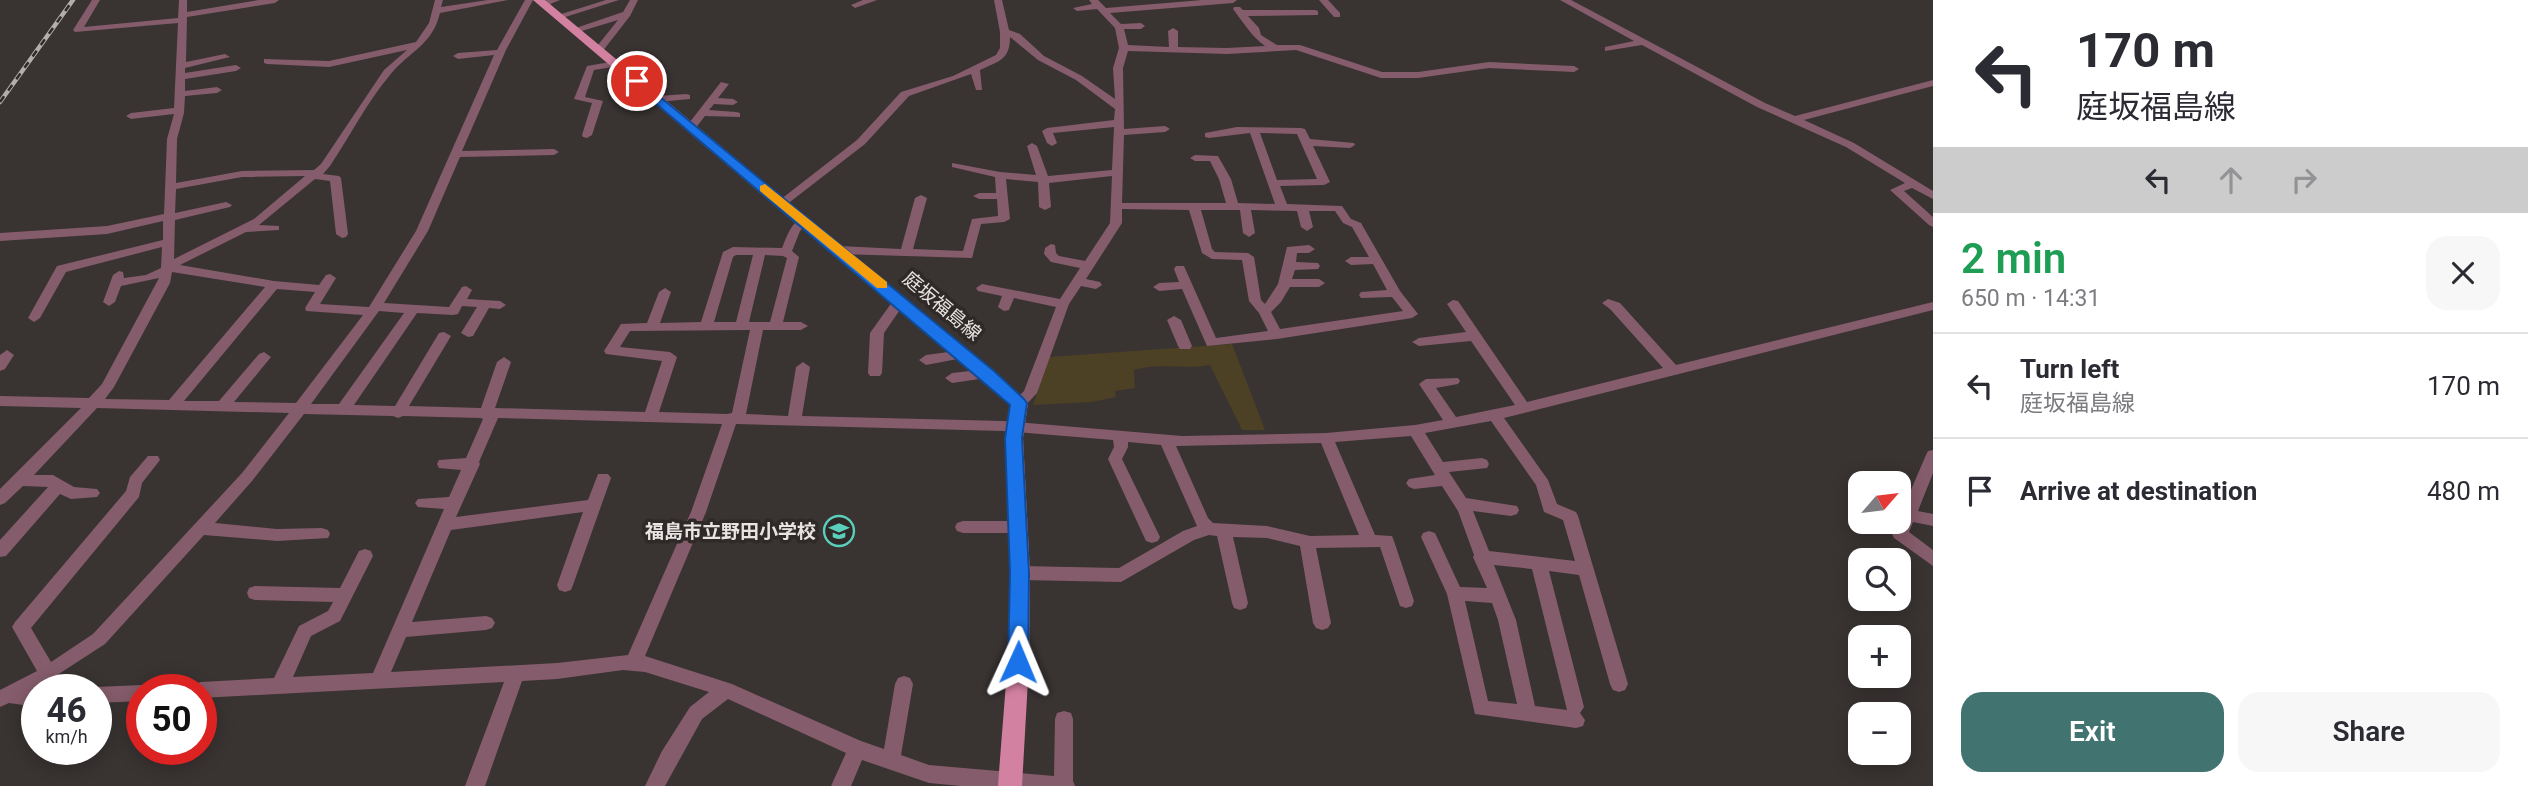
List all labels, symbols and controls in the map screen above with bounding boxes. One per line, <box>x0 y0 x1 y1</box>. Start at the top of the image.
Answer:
text: 170 m <box>2076 22 2215 79</box>
icon: left <box>1961 28 2052 119</box>
pin <box>607 51 667 111</box>
icon: arrive <box>618 62 656 100</box>
text: 庭坂福島線 <box>2076 88 2236 126</box>
icon: left <box>2139 161 2177 199</box>
icon: ahead <box>2212 161 2250 199</box>
icon: right <box>2285 161 2323 199</box>
text: 2 min <box>1961 234 2066 283</box>
button: close <box>2426 236 2500 310</box>
street label: 庭坂福島線 <box>898 267 986 345</box>
text: 650 m · 14:31 <box>1961 285 2100 312</box>
text: Turn left <box>2020 354 2119 384</box>
icon: left <box>1961 367 1999 405</box>
text: 170 m <box>2427 371 2500 401</box>
text: 庭坂福島線 <box>2020 390 2135 417</box>
north arrow <box>1848 471 1911 534</box>
map controls <box>1848 471 1911 765</box>
icon: arrive <box>1961 472 1999 510</box>
text: Arrive at destination <box>2020 476 2257 506</box>
text: 480 m <box>2427 476 2500 506</box>
school or university icon: 福島市立野田小学校 <box>822 514 856 548</box>
place label: 福島市立野田小学校 <box>645 520 816 543</box>
button: search <box>1848 548 1911 611</box>
position arrow <box>981 625 1055 699</box>
button: + <box>1848 625 1911 688</box>
speed limit sign: 50 <box>126 674 217 765</box>
text: 46 <box>46 690 87 731</box>
button: Exit <box>1961 692 2224 772</box>
button: Share <box>2238 692 2500 772</box>
button: − <box>1848 702 1911 765</box>
text: km/h <box>45 726 88 747</box>

